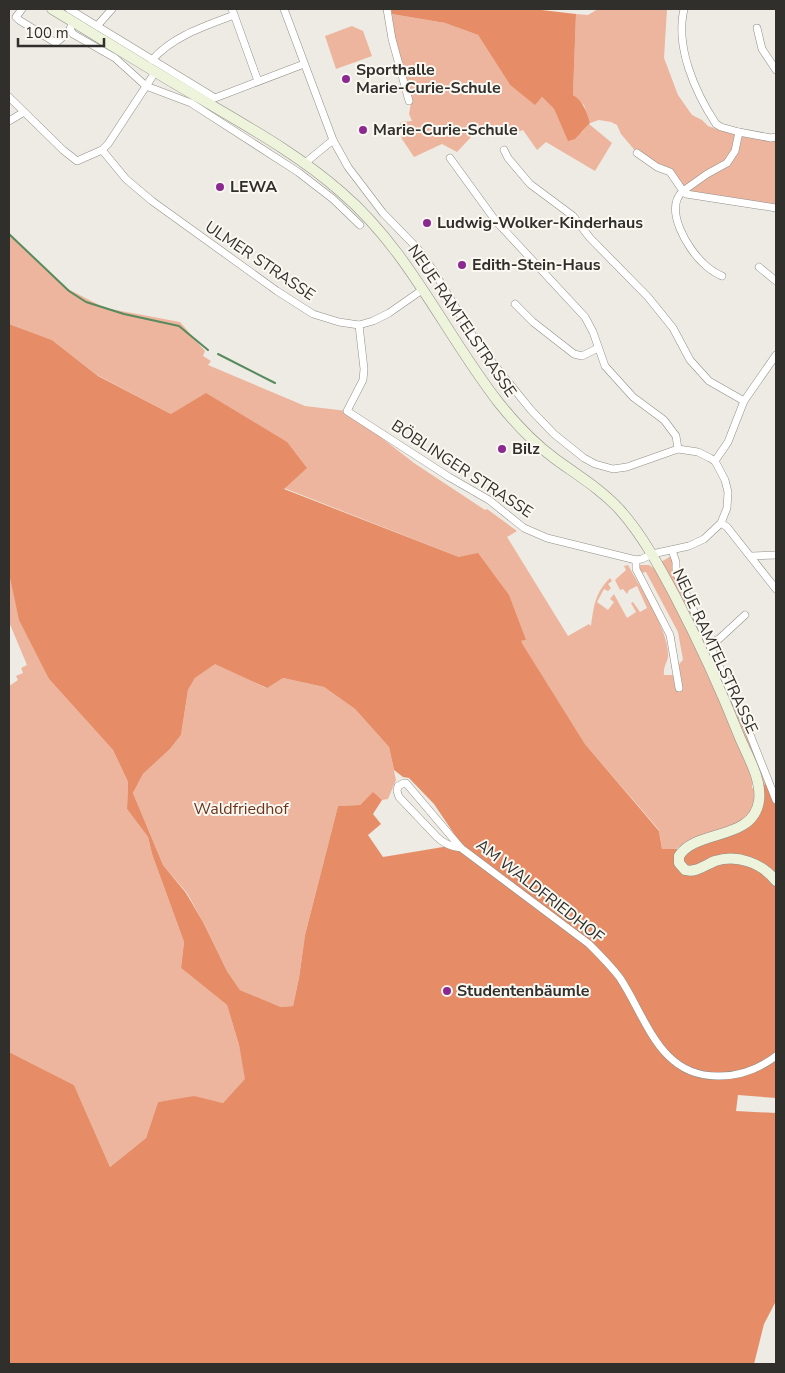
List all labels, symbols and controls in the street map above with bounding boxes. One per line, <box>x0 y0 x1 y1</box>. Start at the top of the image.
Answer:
scale bar <box>18 15 104 47</box>
text: 100 m <box>25 23 69 43</box>
place label: Sporthalle Marie-Curie-Schule <box>356 59 501 99</box>
marker: Sporthalle Marie-Curie-Schule <box>340 73 352 85</box>
place label: Marie-Curie-Schule <box>373 119 518 141</box>
marker: Marie-Curie-Schule <box>357 124 369 136</box>
place label: LEWA <box>230 176 277 198</box>
marker: LEWA <box>214 181 226 193</box>
place label: Ludwig-Wolker-Kinderhaus <box>437 212 643 234</box>
street label: ULMER STRASSE <box>201 216 319 306</box>
marker: Ludwig-Wolker-Kinderhaus <box>421 217 433 229</box>
street label: NEUE RAMTELSTRASSE <box>403 240 521 402</box>
place label: Edith-Stein-Haus <box>472 254 601 276</box>
marker: Edith-Stein-Haus <box>456 259 468 271</box>
street label: BÖBLINGER STRASSE <box>387 415 537 523</box>
place label: Bilz <box>512 438 540 460</box>
marker: Bilz <box>496 443 508 455</box>
street label: NEUE RAMTELSTRASSE <box>667 565 763 737</box>
park label: Waldfriedhof <box>193 798 289 820</box>
street label: AM WALDFRIEDHOF <box>472 834 609 948</box>
place label: Studentenbäumle <box>457 980 590 1002</box>
marker: Studentenbäumle <box>441 985 453 997</box>

